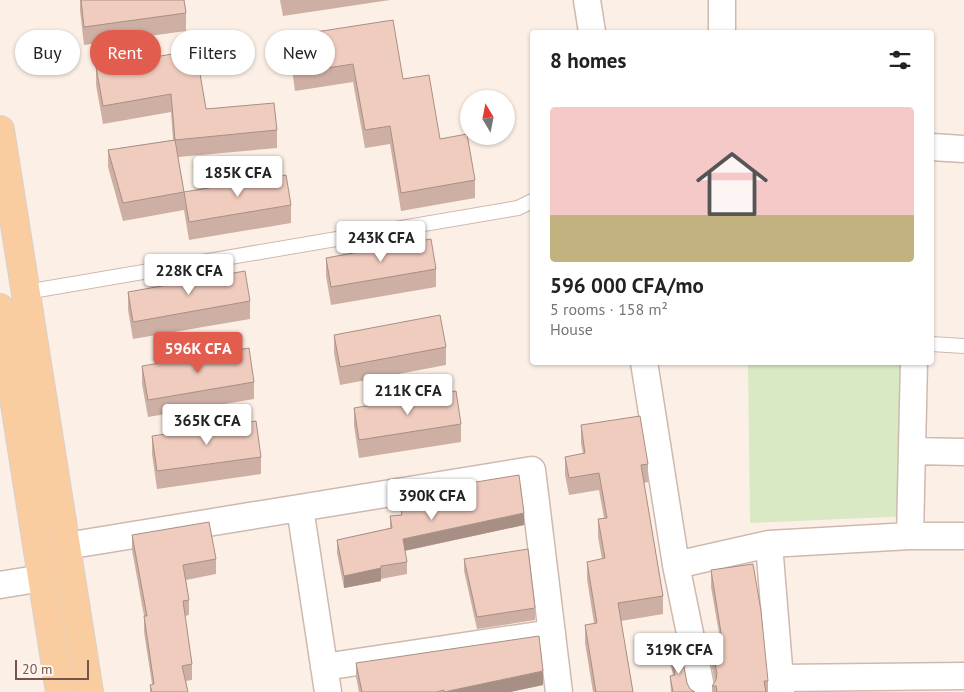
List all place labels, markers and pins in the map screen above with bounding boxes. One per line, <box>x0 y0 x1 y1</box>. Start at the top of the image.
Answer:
pin: 185K CFA <box>186 156 290 198</box>
pin: 243K CFA <box>329 220 433 263</box>
pin: 228K CFA <box>137 254 241 296</box>
pin: 596K CFA <box>146 332 250 374</box>
pin: 211K CFA <box>356 374 460 416</box>
pin: 365K CFA <box>155 404 259 446</box>
pin: 390K CFA <box>380 478 484 521</box>
pin: 319K CFA <box>627 632 731 675</box>

